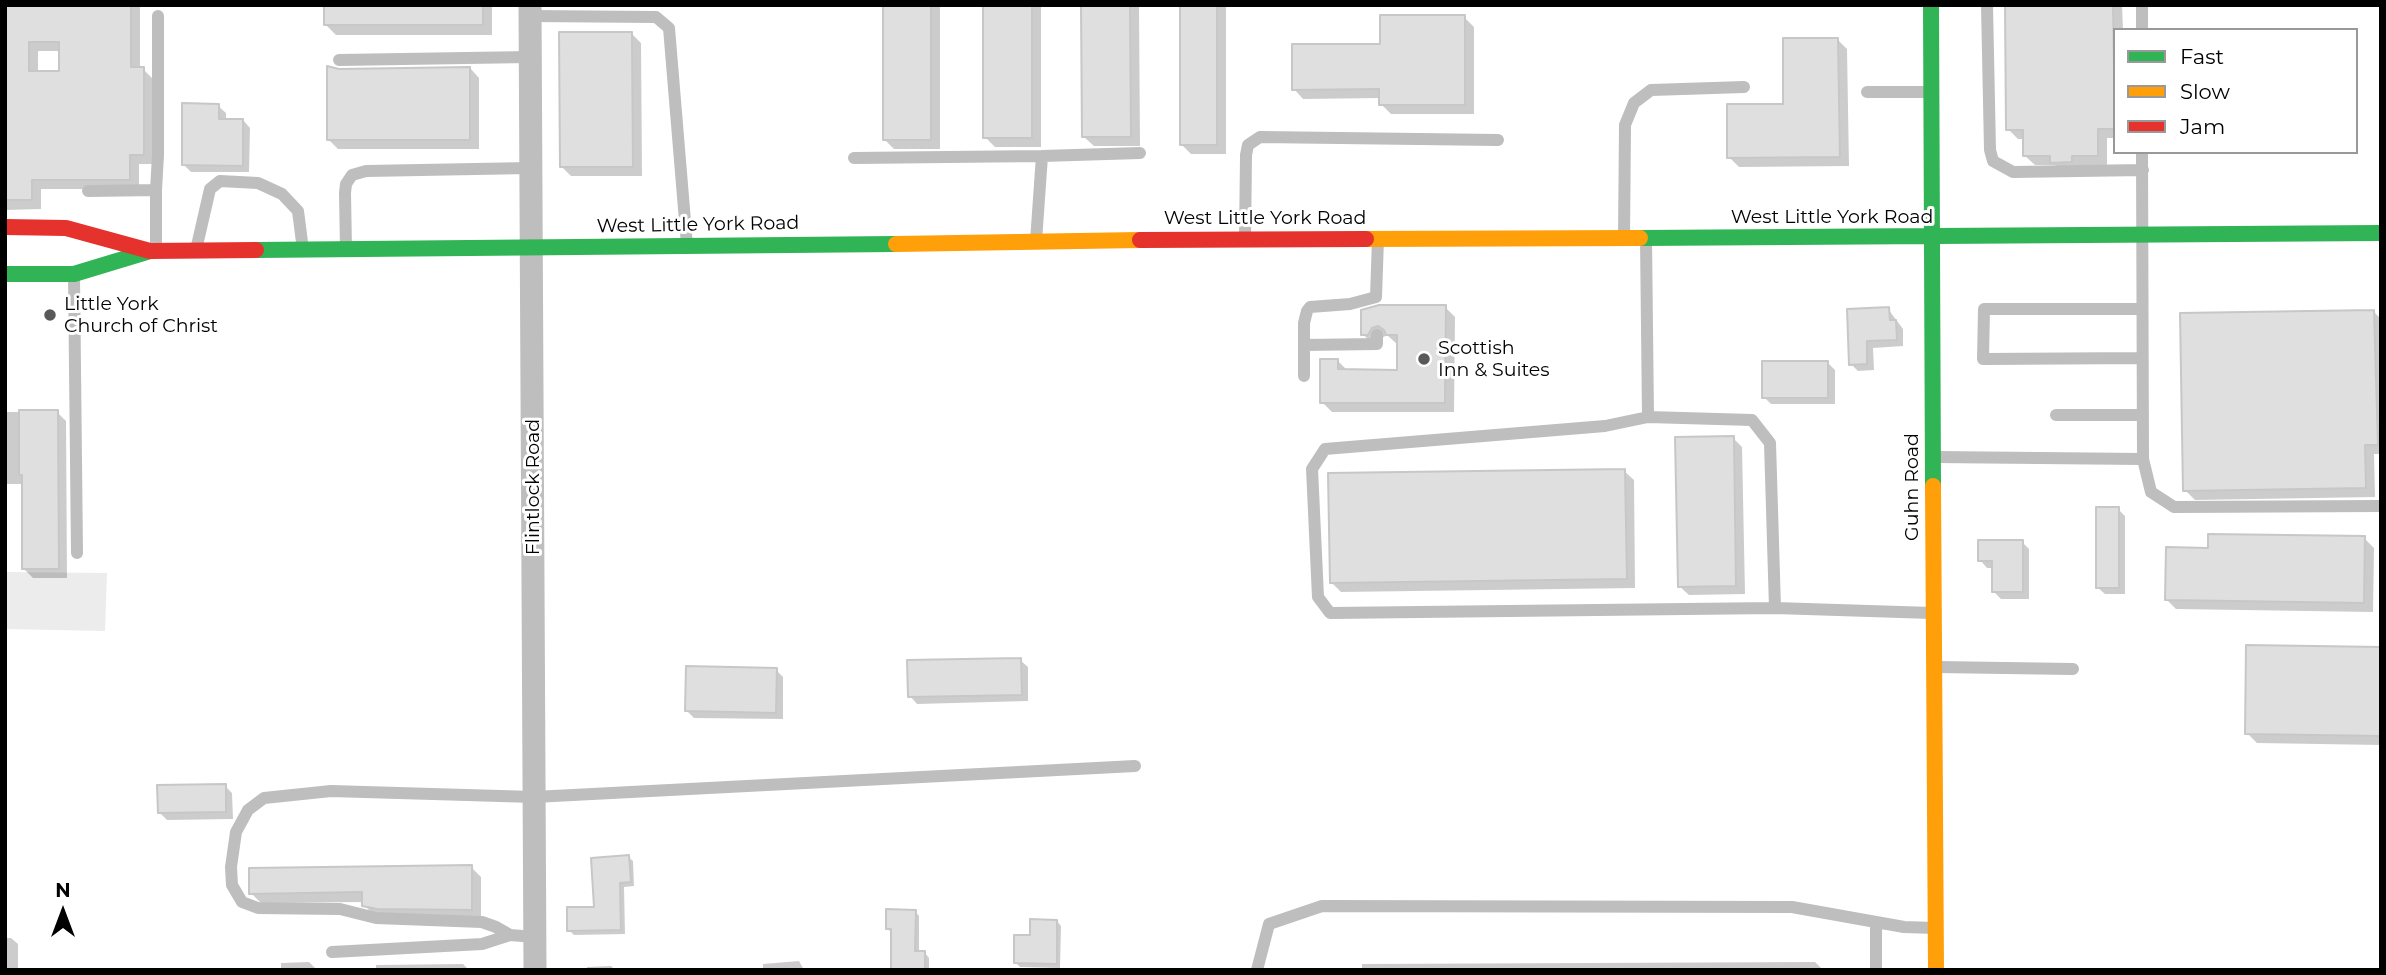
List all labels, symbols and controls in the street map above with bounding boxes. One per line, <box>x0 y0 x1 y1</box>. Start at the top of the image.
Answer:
legend <box>2113 28 2358 154</box>
text: Fast <box>2180 44 2224 69</box>
text: Slow <box>2180 79 2230 104</box>
text: Jam <box>2180 114 2225 139</box>
street label: West Little York Road <box>1731 206 1933 228</box>
street label: West Little York Road <box>1164 207 1366 229</box>
street label: West Little York Road <box>596 212 800 238</box>
place label: Little York Church of Christ <box>64 293 218 337</box>
marker: Little York Church of Christ <box>42 307 58 323</box>
place label: Scottish Inn & Suites <box>1438 337 1550 381</box>
marker: Scottish Inn & Suites <box>1416 351 1432 367</box>
street label: Flintlock Road <box>522 419 544 555</box>
street label: Guhn Road <box>1901 433 1923 541</box>
north arrow <box>28 877 98 947</box>
text: N <box>55 879 71 902</box>

